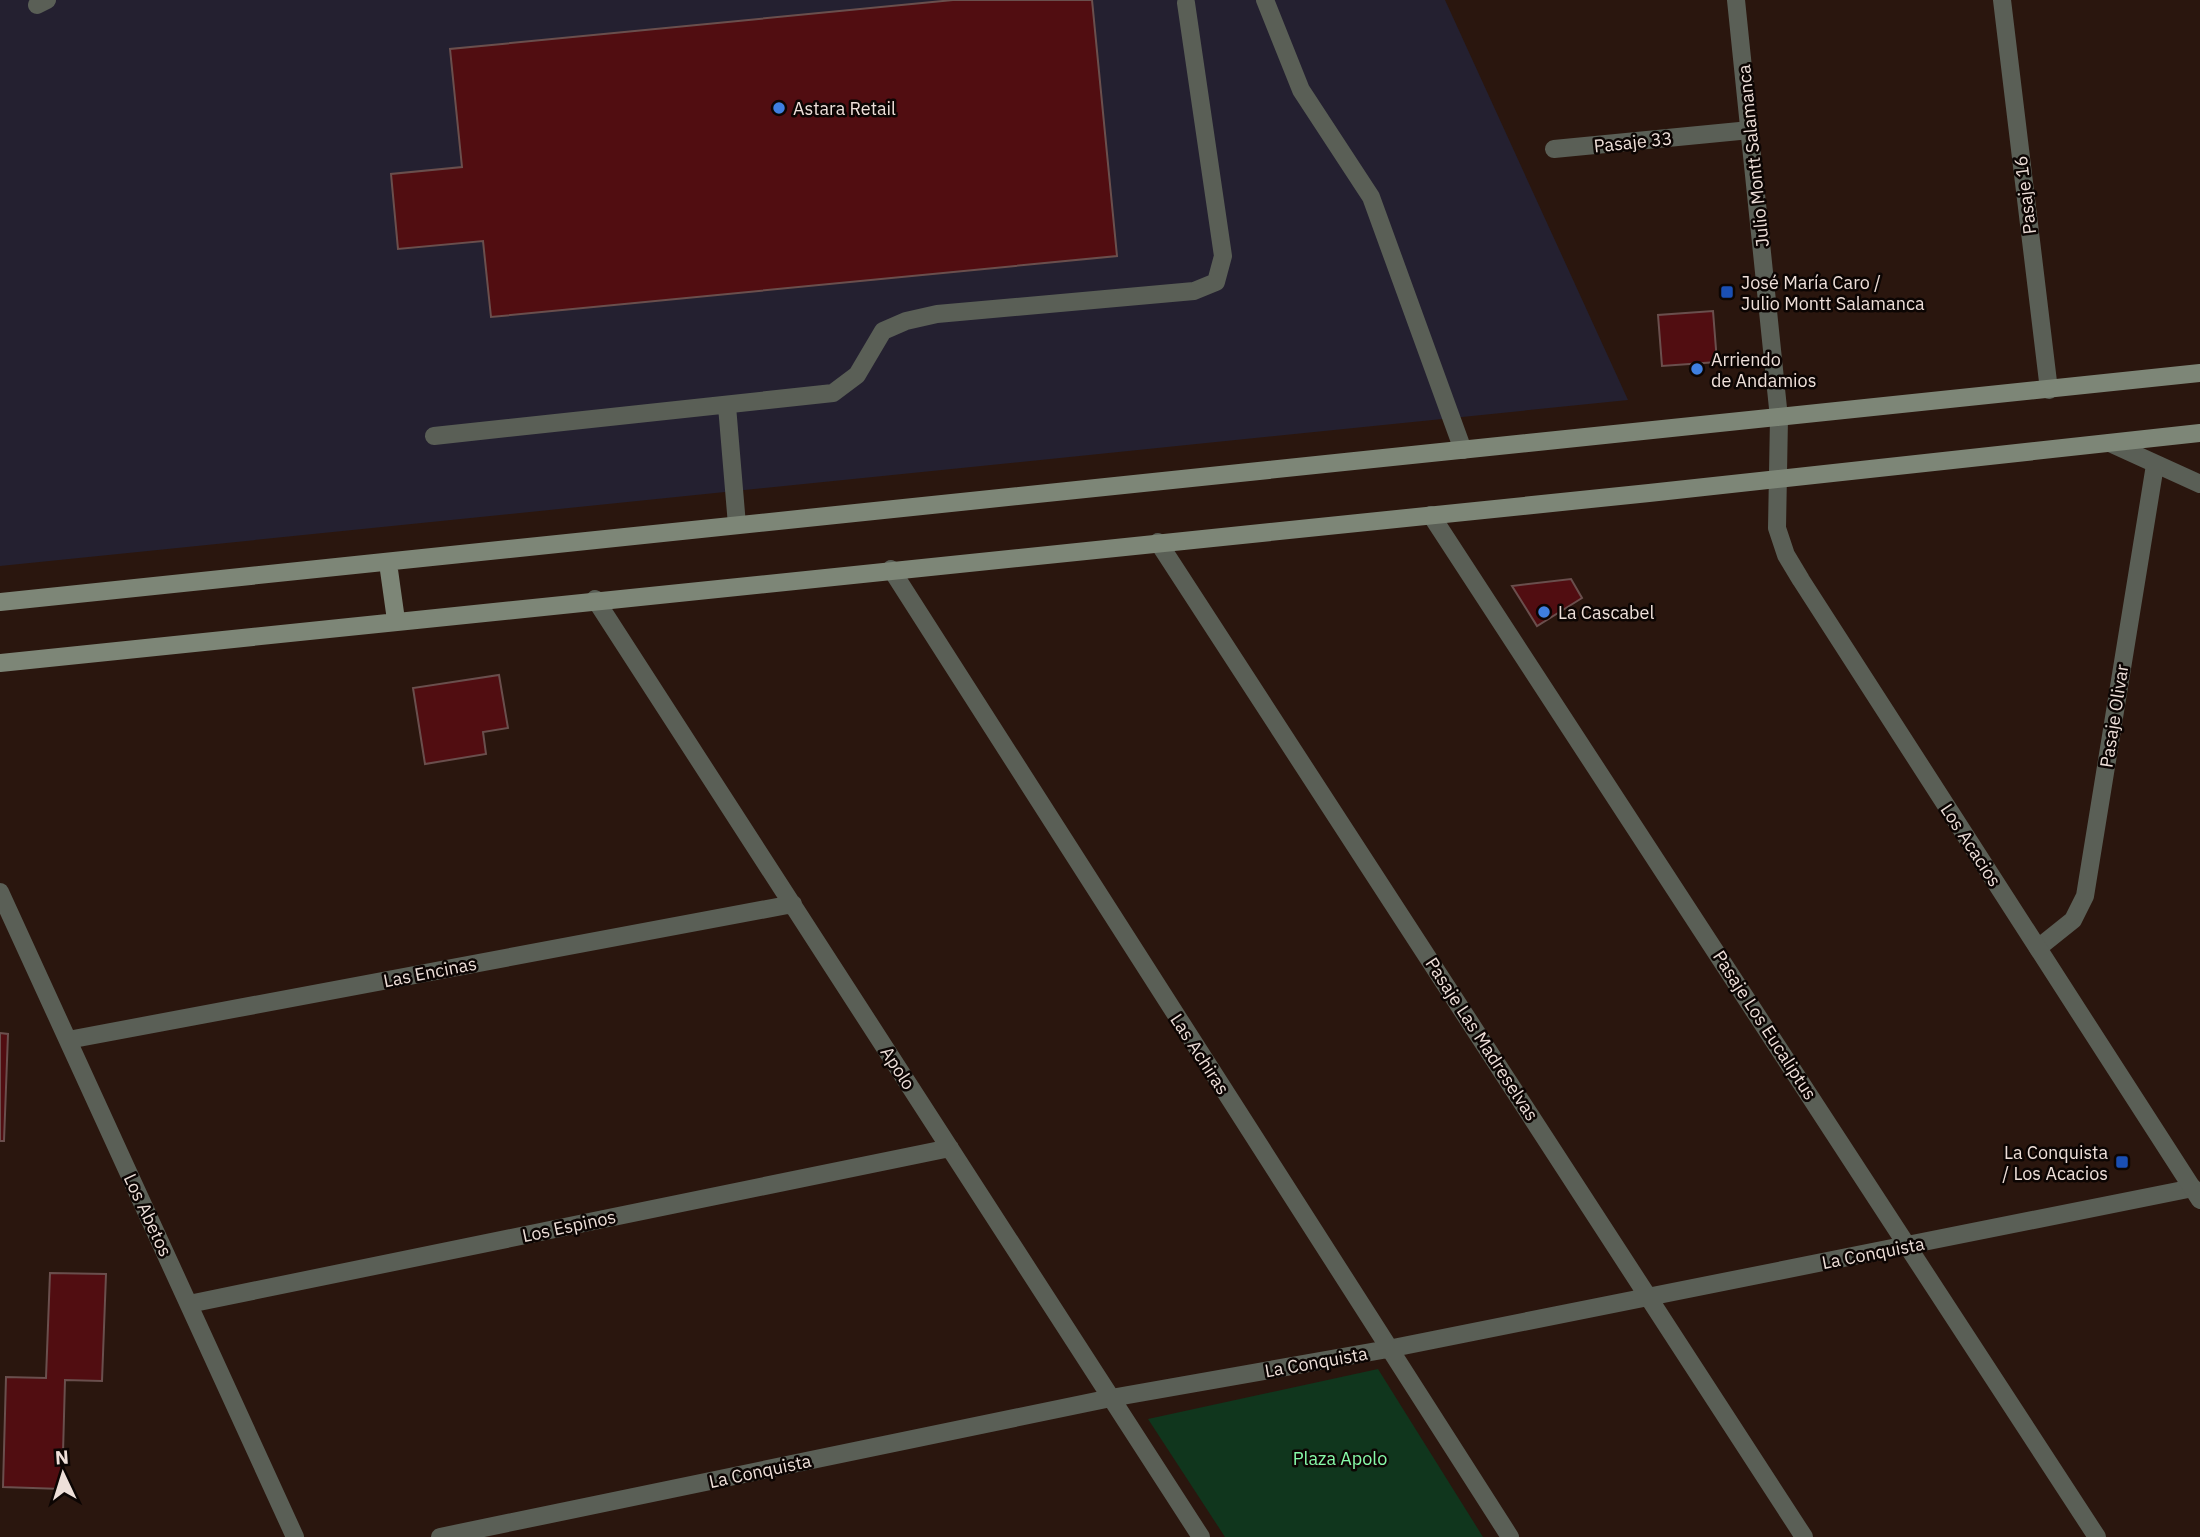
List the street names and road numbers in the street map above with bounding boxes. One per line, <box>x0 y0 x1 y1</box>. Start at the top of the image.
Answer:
street label: Julio Montt Salamanca <box>1732 63 1774 248</box>
street label: Pasaje 33 <box>1593 126 1673 158</box>
street label: Pasaje 16 <box>2009 154 2041 236</box>
street label: Pasaje Olivar <box>2094 662 2134 769</box>
street label: Los Acacios <box>1936 799 2006 891</box>
street label: Pasaje Los Eucaliptus <box>1708 946 1822 1104</box>
street label: Las Encinas <box>381 952 479 992</box>
street label: Pasaje Las Madreselvas <box>1420 953 1544 1125</box>
street label: Las Achiras <box>1165 1009 1235 1099</box>
street label: Apolo <box>876 1042 920 1094</box>
street label: Los Abetos <box>119 1170 177 1260</box>
street label: Los Espinos <box>520 1205 618 1247</box>
street label: La Conquista <box>1820 1232 1927 1274</box>
street label: La Conquista <box>1263 1342 1370 1382</box>
street label: La Conquista <box>707 1449 814 1493</box>

